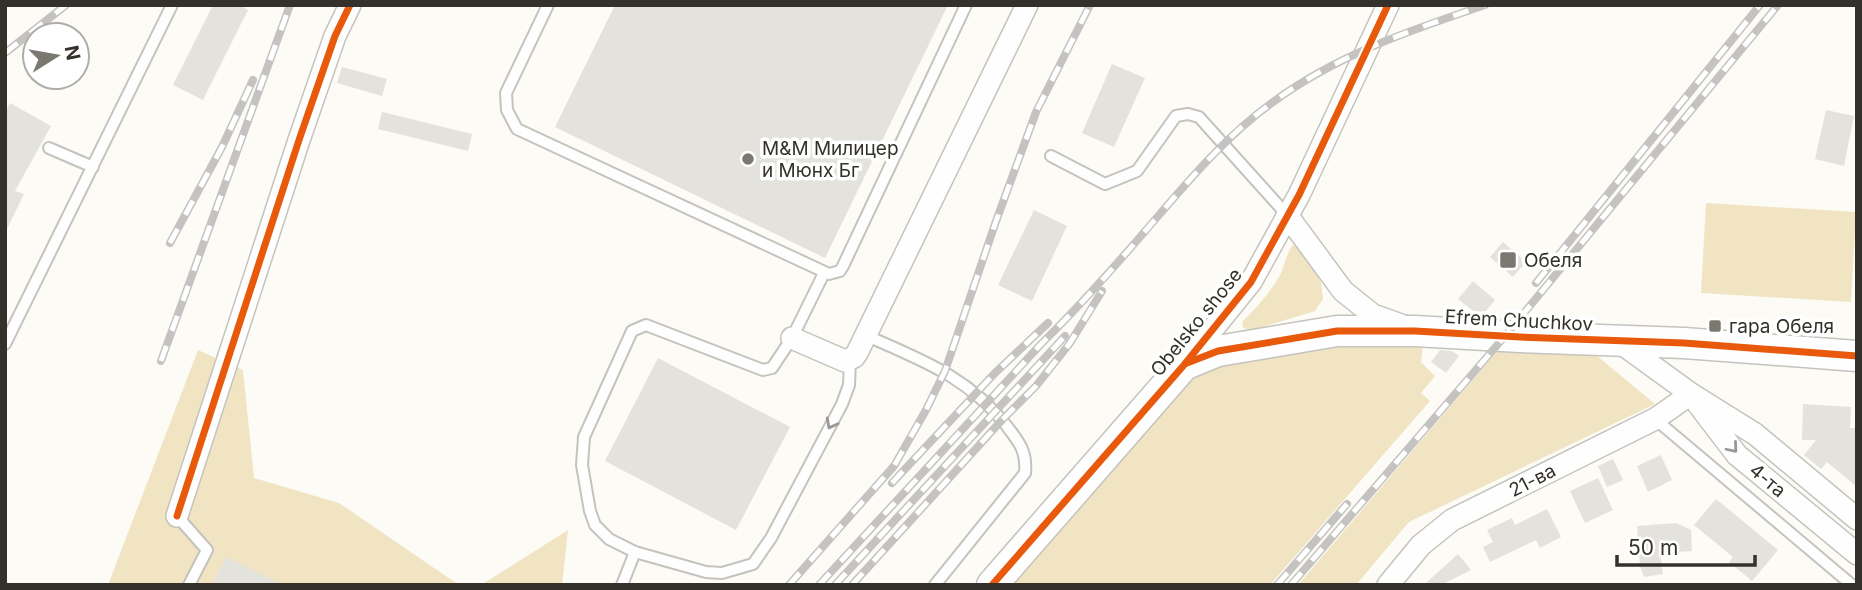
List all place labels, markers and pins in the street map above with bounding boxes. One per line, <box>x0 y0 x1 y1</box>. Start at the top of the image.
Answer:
place label: М&M Mилицер и Мюнх Бг <box>762 137 899 182</box>
marker: М&M Mилицер и Мюнх Бг <box>740 151 756 167</box>
place label: Обеля <box>1524 249 1582 272</box>
marker: Обеля <box>1498 250 1518 270</box>
place label: гара Обеля <box>1729 315 1834 338</box>
marker: гара Обеля <box>1707 318 1723 334</box>

